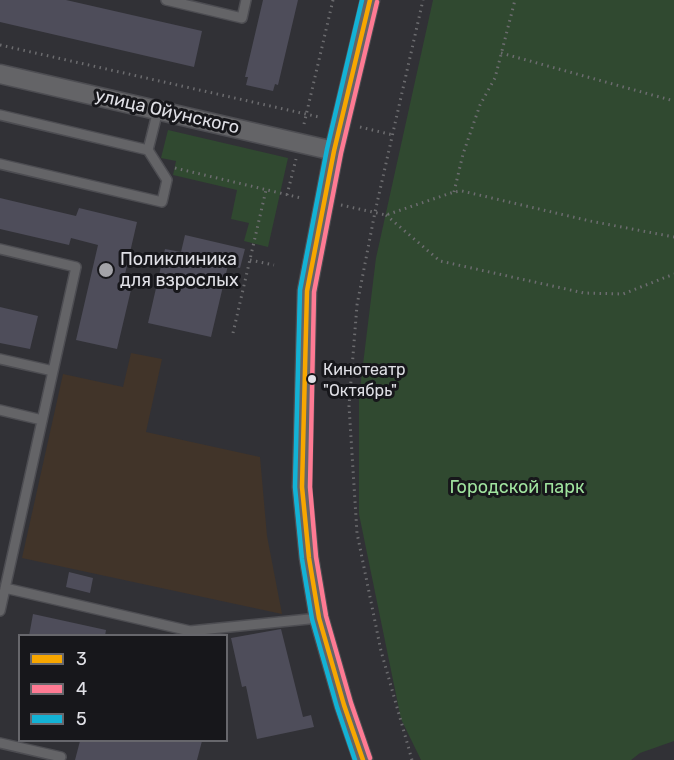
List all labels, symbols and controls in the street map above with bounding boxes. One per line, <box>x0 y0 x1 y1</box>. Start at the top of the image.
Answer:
street label: улица Ойунского <box>93 85 241 139</box>
place label: Поликлиника для взрослых <box>120 249 239 292</box>
marker: Поликлиника для взрослых <box>97 261 115 279</box>
place label: Кинотеатр "Октябрь" <box>323 360 406 398</box>
marker: Кинотеатр "Октябрь" <box>306 373 318 385</box>
park label: Городской парк <box>449 477 585 499</box>
legend <box>18 634 228 742</box>
text: 3 <box>76 648 87 670</box>
text: 4 <box>76 678 87 700</box>
text: 5 <box>76 708 87 730</box>

